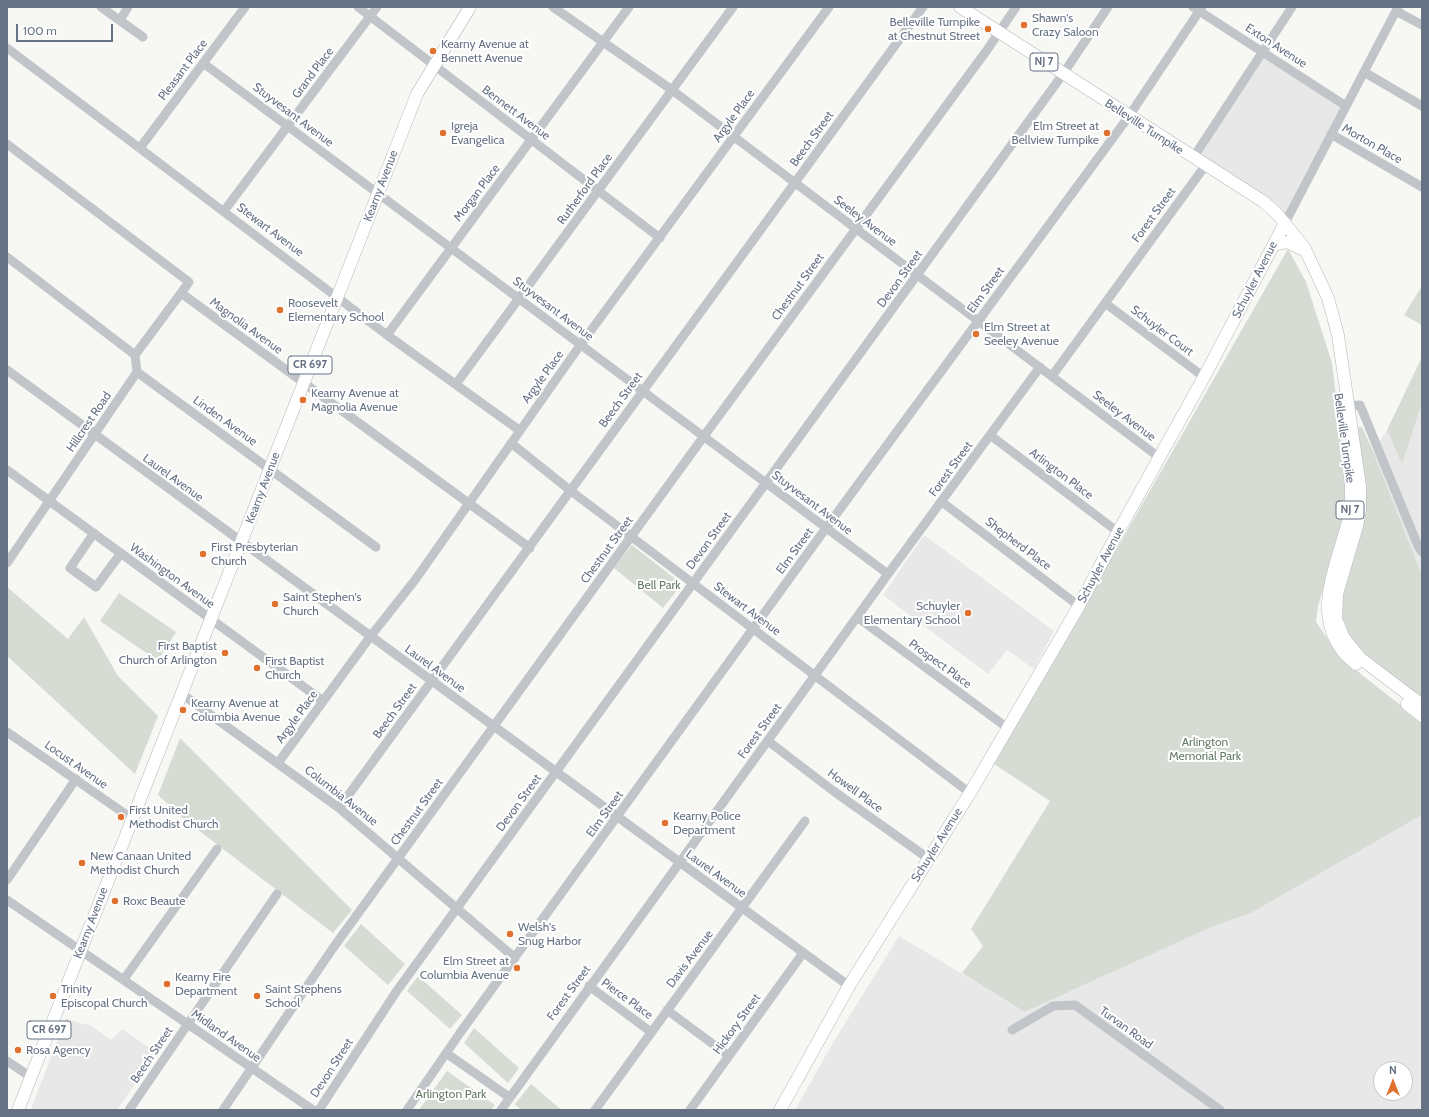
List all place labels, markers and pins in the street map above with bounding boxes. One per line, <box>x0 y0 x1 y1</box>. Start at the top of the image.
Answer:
place label: Shawn's Crazy Saloon <box>1032 11 1099 39</box>
place label: Belleville Turnpike at Chestnut Street <box>888 15 980 43</box>
marker: Shawn's Crazy Saloon <box>1019 20 1029 30</box>
marker: Belleville Turnpike at Chestnut Street <box>983 24 993 34</box>
place label: Kearny Avenue at Bennett Avenue <box>441 37 529 65</box>
marker: Kearny Avenue at Bennett Avenue <box>428 46 438 56</box>
place label: Igreja Evangelica <box>451 119 504 147</box>
place label: Elm Street at Bellview Turnpike <box>1011 119 1099 147</box>
marker: Igreja Evangelica <box>438 128 448 138</box>
marker: Elm Street at Bellview Turnpike <box>1102 128 1112 138</box>
place label: Roosevelt Elementary School <box>288 296 384 324</box>
marker: Roosevelt Elementary School <box>275 305 285 315</box>
place label: Elm Street at Seeley Avenue <box>984 320 1059 348</box>
marker: Elm Street at Seeley Avenue <box>971 329 981 339</box>
place label: Kearny Avenue at Magnolia Avenue <box>311 386 399 414</box>
marker: Kearny Avenue at Magnolia Avenue <box>298 395 308 405</box>
place label: First Presbyterian Church <box>211 540 298 568</box>
marker: First Presbyterian Church <box>198 549 208 559</box>
place label: Saint Stephen's Church <box>283 590 361 618</box>
marker: Saint Stephen's Church <box>270 599 280 609</box>
place label: Schuyler Elementary School <box>864 599 960 627</box>
marker: Schuyler Elementary School <box>963 608 973 618</box>
place label: First Baptist Church of Arlington <box>119 639 217 667</box>
marker: First Baptist Church of Arlington <box>220 648 230 658</box>
place label: First Baptist Church <box>265 654 324 682</box>
marker: First Baptist Church <box>252 663 262 673</box>
place label: Kearny Avenue at Columbia Avenue <box>191 696 280 724</box>
marker: Kearny Avenue at Columbia Avenue <box>178 705 188 715</box>
place label: First United Methodist Church <box>129 803 219 831</box>
place label: Kearny Police Department <box>673 809 741 837</box>
marker: First United Methodist Church <box>116 812 126 822</box>
marker: Kearny Police Department <box>660 818 670 828</box>
place label: New Canaan United Methodist Church <box>90 849 191 877</box>
marker: New Canaan United Methodist Church <box>77 858 87 868</box>
place label: Roxc Beaute <box>123 894 185 908</box>
marker: Roxc Beaute <box>110 896 120 906</box>
place label: Welsh's Snug Harbor <box>518 920 582 948</box>
marker: Welsh's Snug Harbor <box>505 929 515 939</box>
place label: Elm Street at Columbia Avenue <box>420 954 509 982</box>
marker: Elm Street at Columbia Avenue <box>512 963 522 973</box>
place label: Kearny Fire Department <box>175 970 237 998</box>
marker: Kearny Fire Department <box>162 979 172 989</box>
place label: Trinity Episcopal Church <box>61 982 147 1010</box>
place label: Saint Stephens School <box>265 982 342 1010</box>
marker: Trinity Episcopal Church <box>48 991 58 1001</box>
marker: Saint Stephens School <box>252 991 262 1001</box>
place label: Rosa Agency <box>26 1043 91 1057</box>
marker: Rosa Agency <box>13 1045 23 1055</box>

